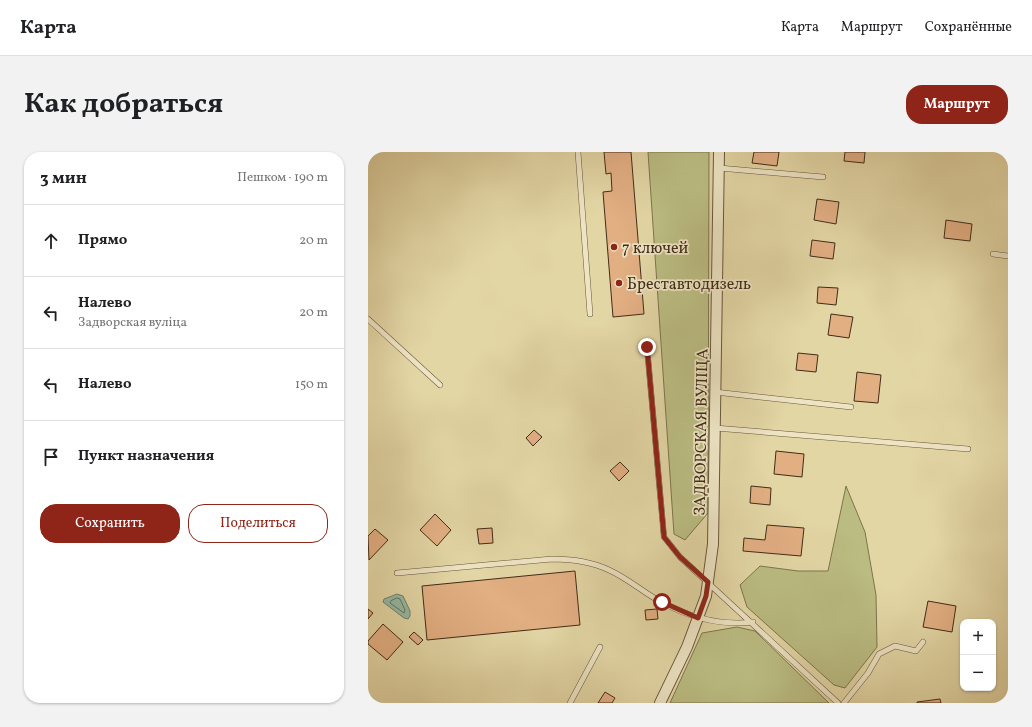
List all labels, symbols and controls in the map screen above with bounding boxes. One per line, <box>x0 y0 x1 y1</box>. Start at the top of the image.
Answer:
text: Карта <box>20 15 77 41</box>
text: Карта <box>781 18 819 37</box>
text: Маршрут <box>841 18 903 37</box>
text: Сохранённые <box>925 18 1012 37</box>
text: Как добраться <box>24 85 223 124</box>
button: Маршрут <box>906 85 1008 124</box>
text: 3 мин <box>40 167 87 190</box>
text: Пешком · 190 m <box>237 169 328 187</box>
icon: ahead <box>40 230 62 252</box>
text: Прямо <box>78 230 127 251</box>
text: 20 m <box>299 232 328 250</box>
place label: 7 ключей <box>622 238 688 260</box>
marker: 7 ключей <box>609 242 619 252</box>
place label: Бреставтодизель <box>627 274 751 296</box>
marker: Бреставтодизель <box>614 278 624 288</box>
text: Налево <box>78 293 132 314</box>
icon: left <box>40 302 62 324</box>
text: 20 m <box>299 304 328 322</box>
text: Задворская вуліца <box>78 314 187 332</box>
route end <box>638 338 656 356</box>
street label: ЗАДВОРСКАЯ ВУЛІЦА <box>690 348 714 516</box>
icon: left <box>40 374 62 396</box>
text: Налево <box>78 374 132 395</box>
text: 150 m <box>295 376 328 394</box>
icon: arrive <box>40 446 62 468</box>
text: Пункт назначения <box>78 446 214 467</box>
button: Сохранить <box>40 504 180 543</box>
button: Поделиться <box>188 504 328 543</box>
route start <box>653 593 671 611</box>
map controls <box>960 619 996 691</box>
button: + <box>960 619 996 655</box>
button: − <box>960 655 996 691</box>

